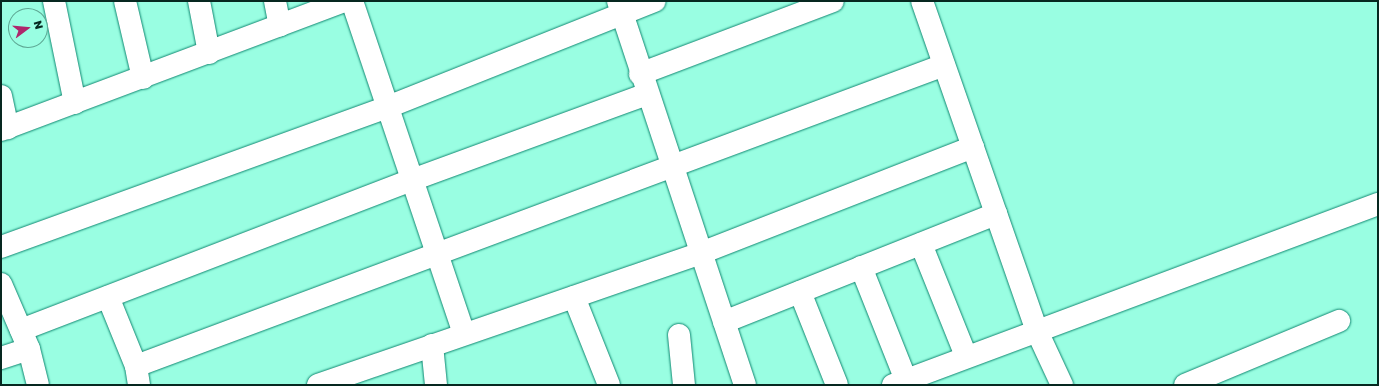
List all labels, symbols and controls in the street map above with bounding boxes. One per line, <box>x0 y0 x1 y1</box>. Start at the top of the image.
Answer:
north arrow <box>8 8 48 48</box>
text: N <box>32 19 46 31</box>

